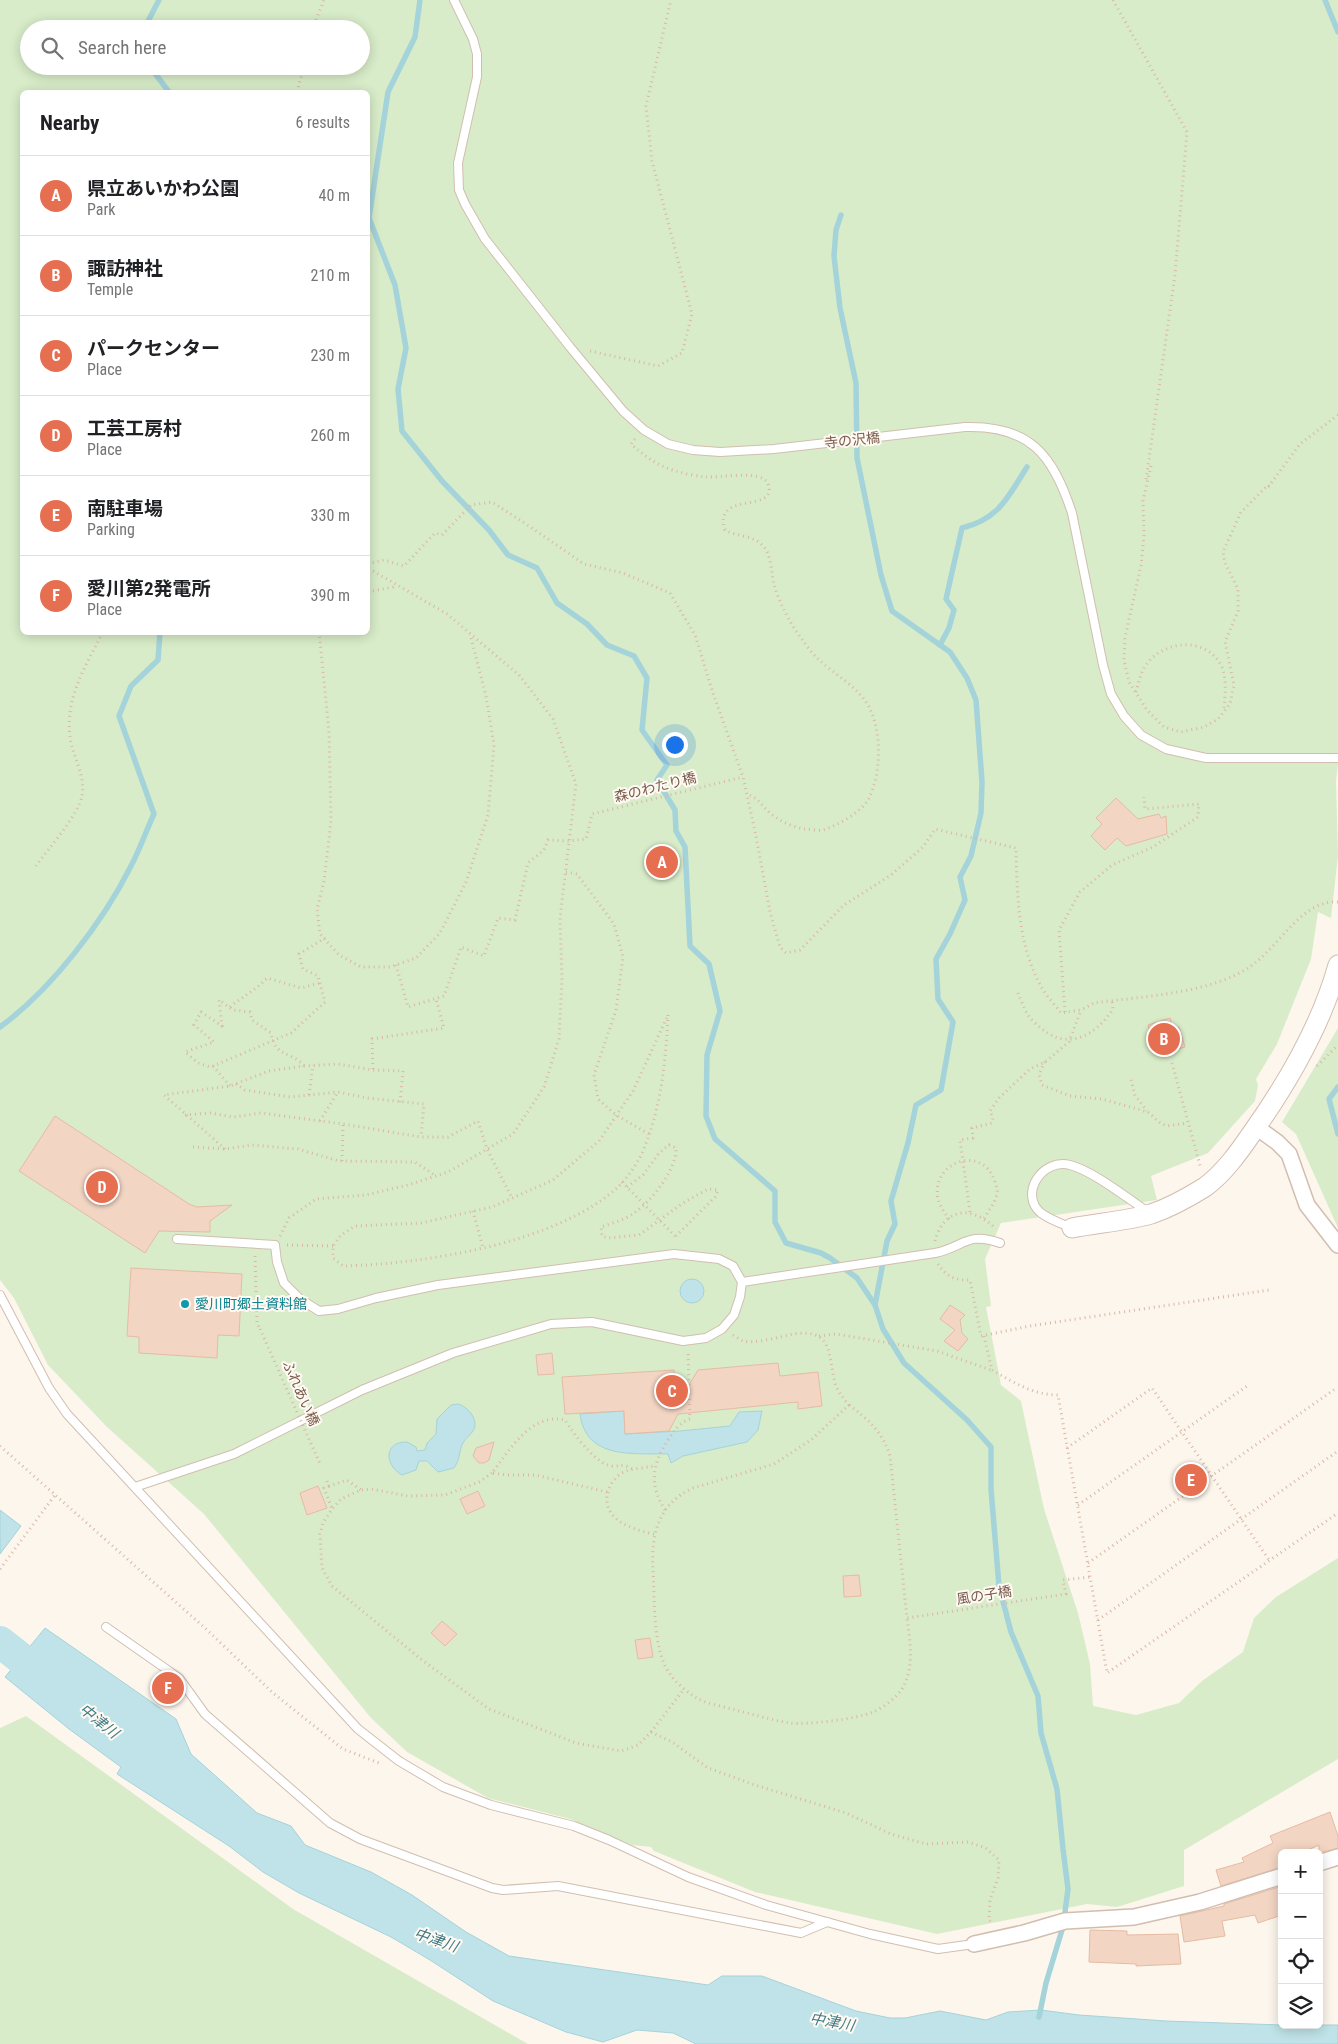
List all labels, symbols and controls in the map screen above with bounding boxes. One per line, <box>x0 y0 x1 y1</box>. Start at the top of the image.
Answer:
search box <box>20 20 370 75</box>
icon: search <box>38 34 66 62</box>
text: Search here <box>78 36 166 59</box>
text: Nearby <box>40 111 99 135</box>
text: 6 results <box>295 113 350 132</box>
text: 県立あいかわ公園 <box>87 177 239 200</box>
text: A <box>51 186 61 205</box>
text: 40 m <box>318 186 350 205</box>
text: Park <box>87 200 116 219</box>
text: 諏訪神社 <box>87 257 163 280</box>
text: B <box>52 266 60 285</box>
text: 210 m <box>311 266 350 285</box>
text: Temple <box>87 280 133 299</box>
text: パークセンター <box>87 337 220 360</box>
text: C <box>51 346 61 365</box>
text: 230 m <box>311 346 350 365</box>
text: Place <box>87 360 122 379</box>
text: 工芸工房村 <box>87 417 182 440</box>
text: D <box>51 426 61 445</box>
text: 260 m <box>311 426 350 445</box>
street label: 寺の沢橋 <box>823 429 881 451</box>
text: Place <box>87 440 122 459</box>
text: 南駐車場 <box>87 497 163 520</box>
text: E <box>52 506 60 525</box>
text: 330 m <box>311 506 350 525</box>
text: Parking <box>87 520 135 539</box>
text: 愛川第2発電所 <box>87 577 211 600</box>
text: F <box>52 586 60 605</box>
text: 390 m <box>311 586 350 605</box>
text: Place <box>87 600 122 619</box>
your location <box>662 732 688 758</box>
street label: 森のわたり橋 <box>612 769 698 805</box>
pin: A <box>646 843 678 881</box>
pin: B <box>1148 1020 1180 1058</box>
pin: D <box>86 1168 118 1206</box>
place label: 愛川町郷土資料館 <box>195 1296 307 1312</box>
marker: 愛川町郷土資料館 <box>179 1298 191 1310</box>
street label: ふれあい橋 <box>279 1358 323 1428</box>
pin: C <box>656 1372 688 1410</box>
pin: E <box>1175 1461 1207 1499</box>
street label: 風の子橋 <box>955 1583 1013 1607</box>
pin: F <box>152 1669 184 1707</box>
water label: 中津川 <box>76 1700 124 1743</box>
map controls <box>1278 1849 1323 2029</box>
button: + <box>1278 1849 1323 1894</box>
button: − <box>1278 1894 1323 1939</box>
water label: 中津川 <box>412 1924 462 1956</box>
button: locate <box>1278 1939 1323 1984</box>
button: layers <box>1278 1984 1323 2029</box>
water label: 中津川 <box>808 2009 858 2035</box>

